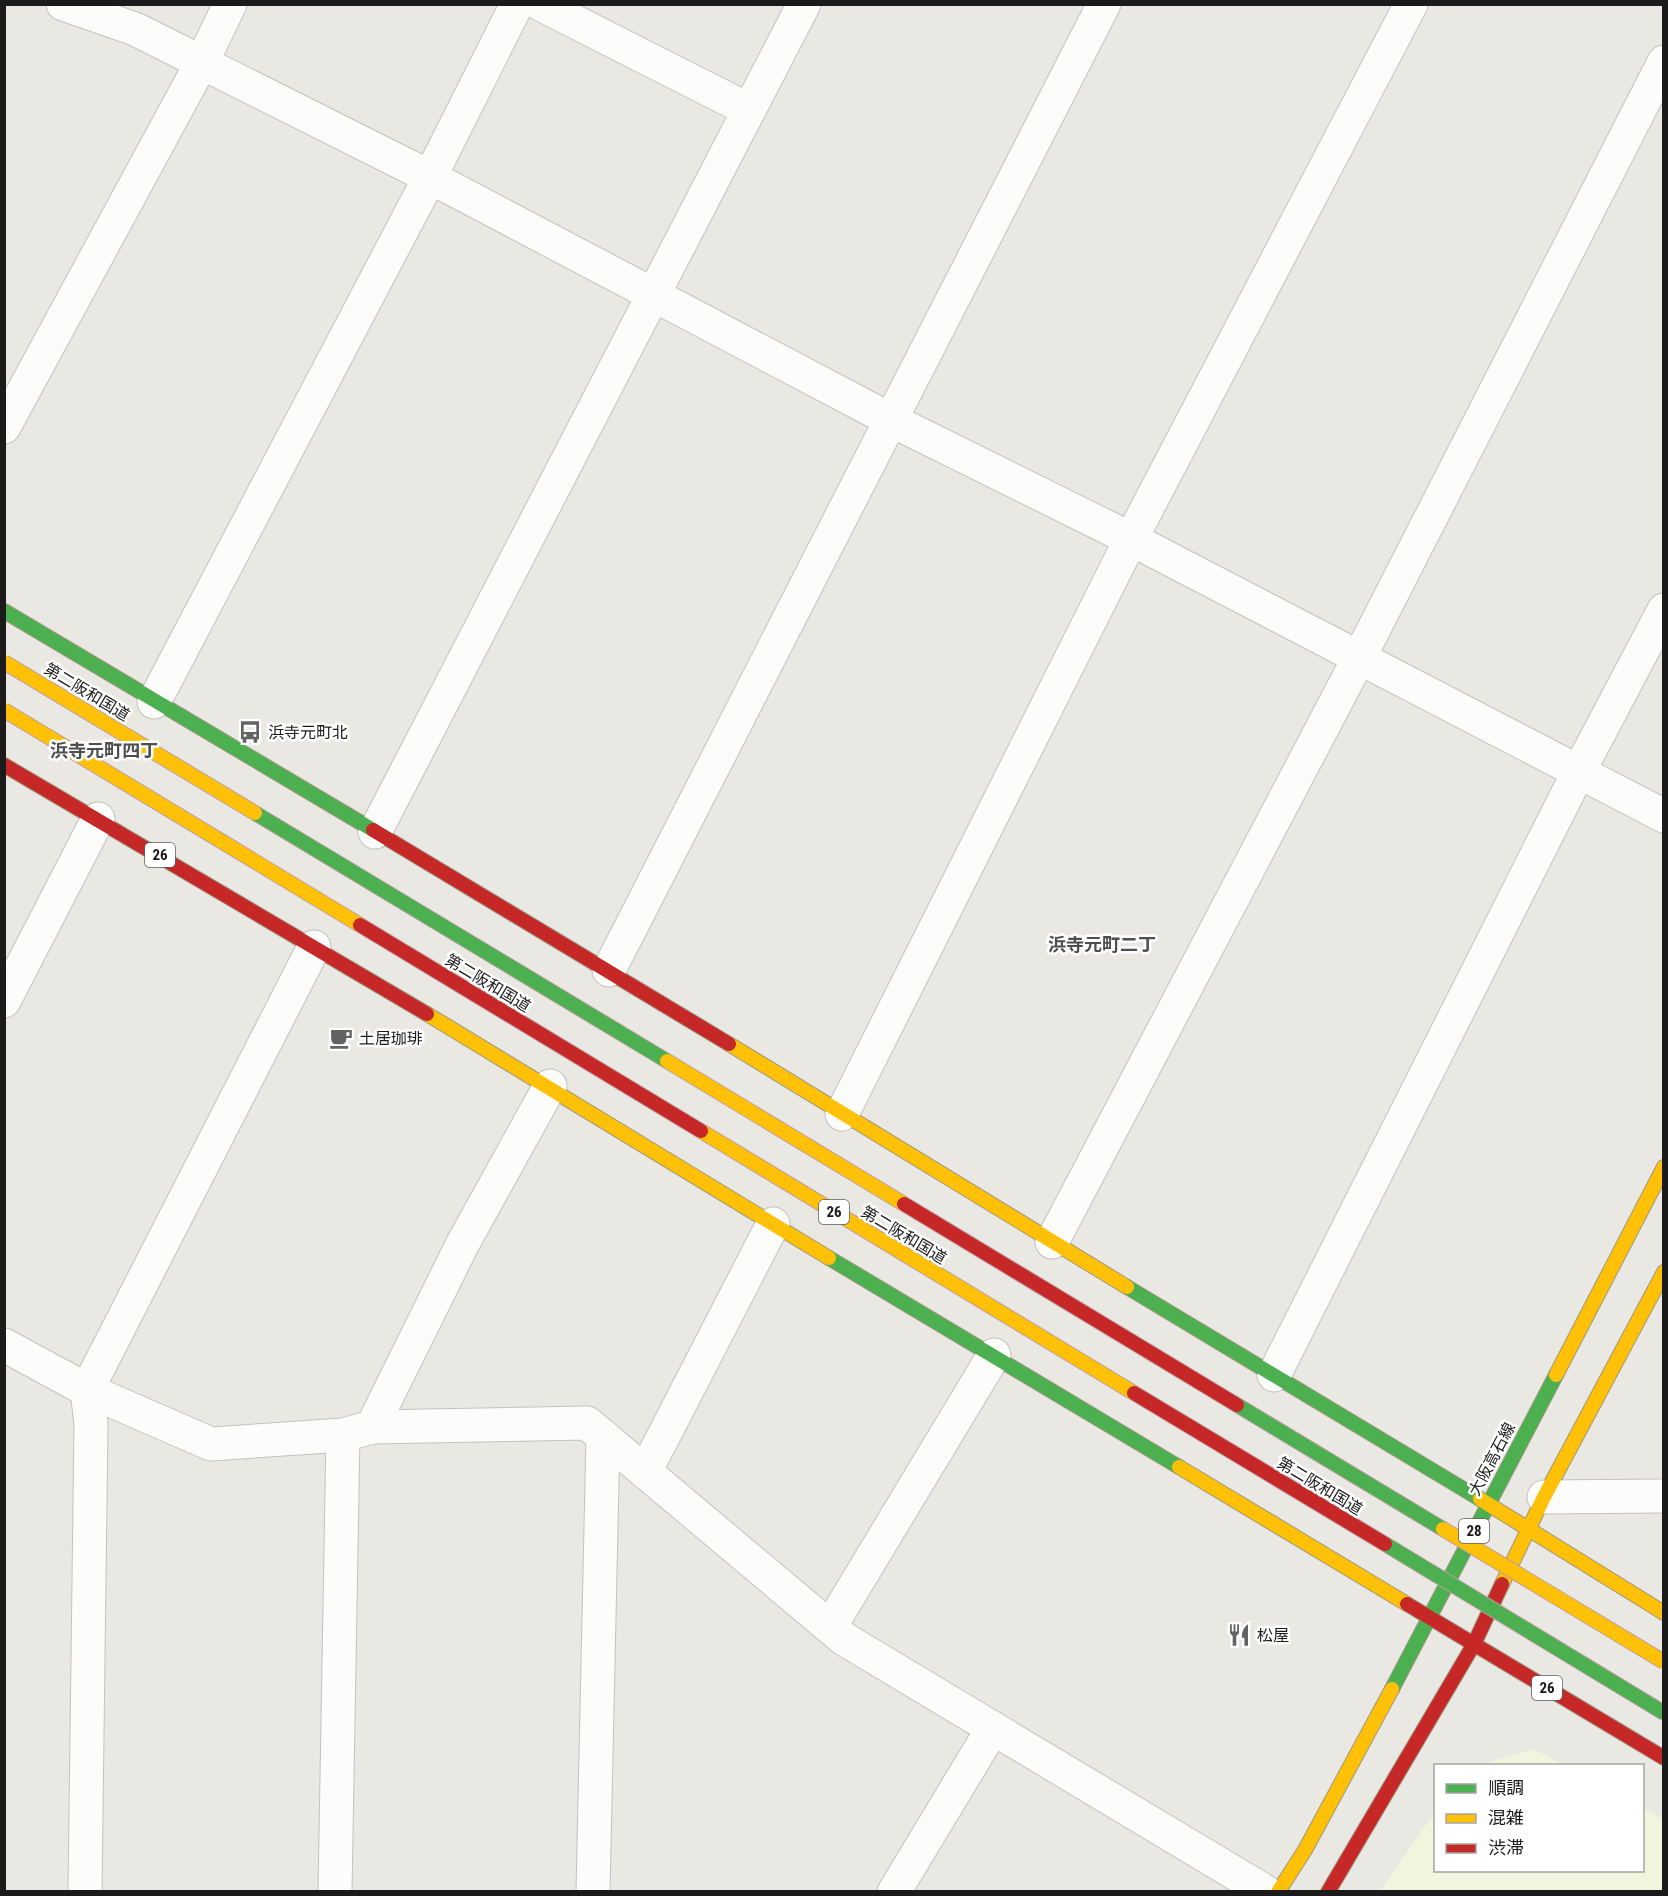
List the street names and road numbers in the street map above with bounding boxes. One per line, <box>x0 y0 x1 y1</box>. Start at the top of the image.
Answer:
street label: 第二阪和国道 <box>41 659 133 725</box>
road number: 26 <box>145 843 175 867</box>
street label: 第二阪和国道 <box>442 950 534 1016</box>
road number: 26 <box>819 1200 849 1224</box>
street label: 第二阪和国道 <box>858 1202 950 1268</box>
street label: 大阪高石線 <box>1465 1419 1519 1499</box>
street label: 第二阪和国道 <box>1274 1453 1366 1519</box>
road number: 28 <box>1459 1519 1489 1543</box>
road number: 26 <box>1532 1676 1562 1700</box>

